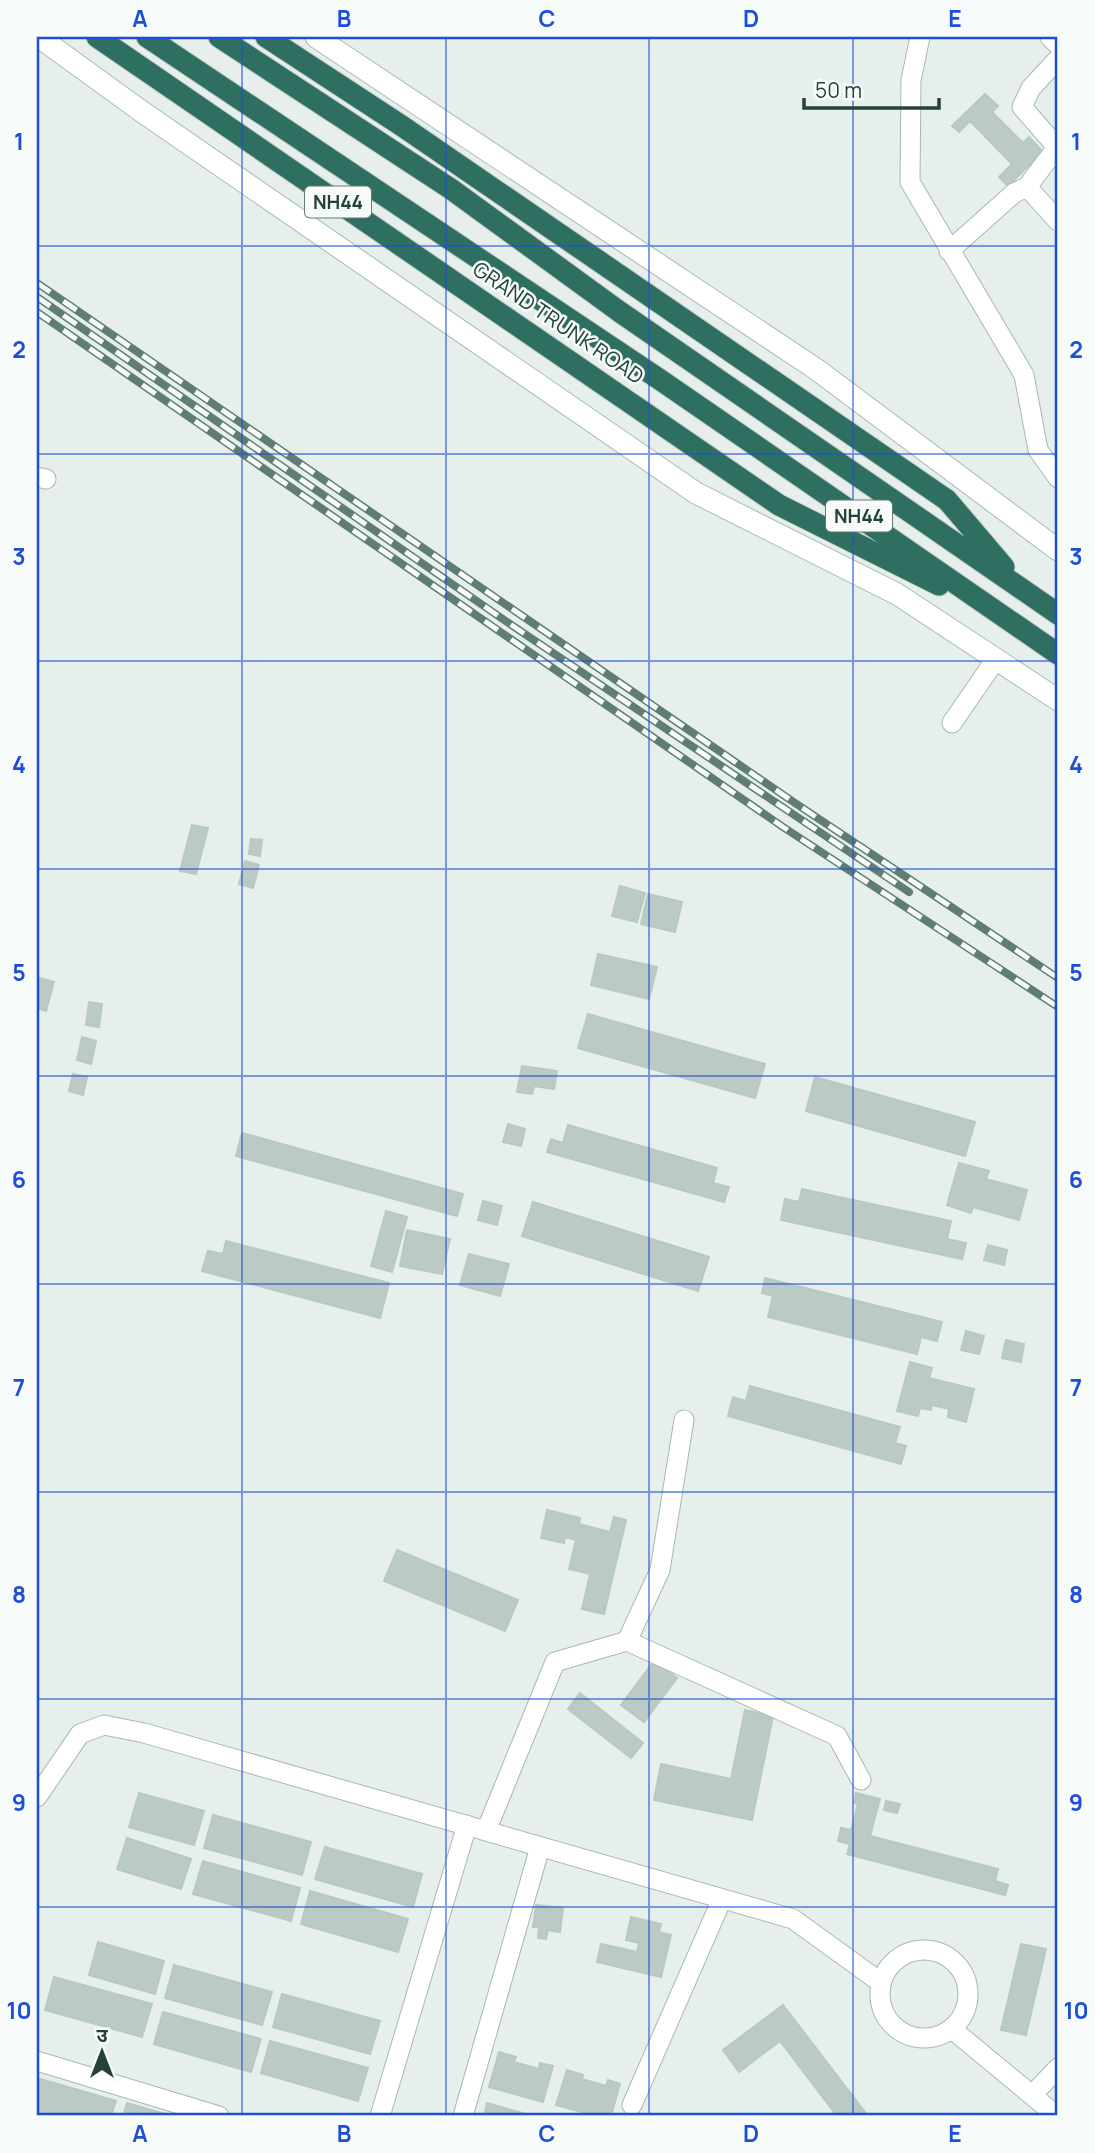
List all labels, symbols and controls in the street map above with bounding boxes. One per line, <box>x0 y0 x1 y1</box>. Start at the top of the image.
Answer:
text: A <box>132 2 148 34</box>
text: B <box>337 2 351 34</box>
text: C <box>539 2 556 34</box>
text: D <box>743 2 759 34</box>
text: E <box>948 2 962 34</box>
scale bar <box>804 66 939 110</box>
text: 50 m <box>815 76 862 104</box>
text: 1 <box>14 125 24 157</box>
text: 1 <box>1071 125 1081 157</box>
road number: NH44 <box>305 186 371 218</box>
street label: GRAND TRUNK ROAD <box>468 254 650 390</box>
text: 2 <box>12 333 26 365</box>
text: 2 <box>1069 333 1083 365</box>
road number: NH44 <box>826 500 892 531</box>
text: 3 <box>12 540 26 572</box>
text: 3 <box>1069 540 1083 572</box>
text: 4 <box>12 748 26 780</box>
text: 4 <box>1069 748 1083 780</box>
text: 5 <box>12 956 26 988</box>
text: 5 <box>1069 956 1083 988</box>
text: 6 <box>12 1163 26 1195</box>
text: 6 <box>1069 1163 1083 1195</box>
text: 7 <box>13 1371 25 1403</box>
text: 7 <box>1070 1371 1082 1403</box>
text: 8 <box>12 1578 26 1610</box>
text: 8 <box>1069 1578 1083 1610</box>
text: 9 <box>12 1786 26 1818</box>
text: 9 <box>1069 1786 1083 1818</box>
text: 10 <box>6 1994 32 2026</box>
text: 10 <box>1063 1994 1089 2026</box>
north arrow <box>66 2016 136 2086</box>
text: उ <box>96 2022 108 2048</box>
text: A <box>132 2117 148 2149</box>
text: B <box>337 2117 351 2149</box>
text: C <box>539 2117 556 2149</box>
text: D <box>743 2117 759 2149</box>
text: E <box>948 2117 962 2149</box>

